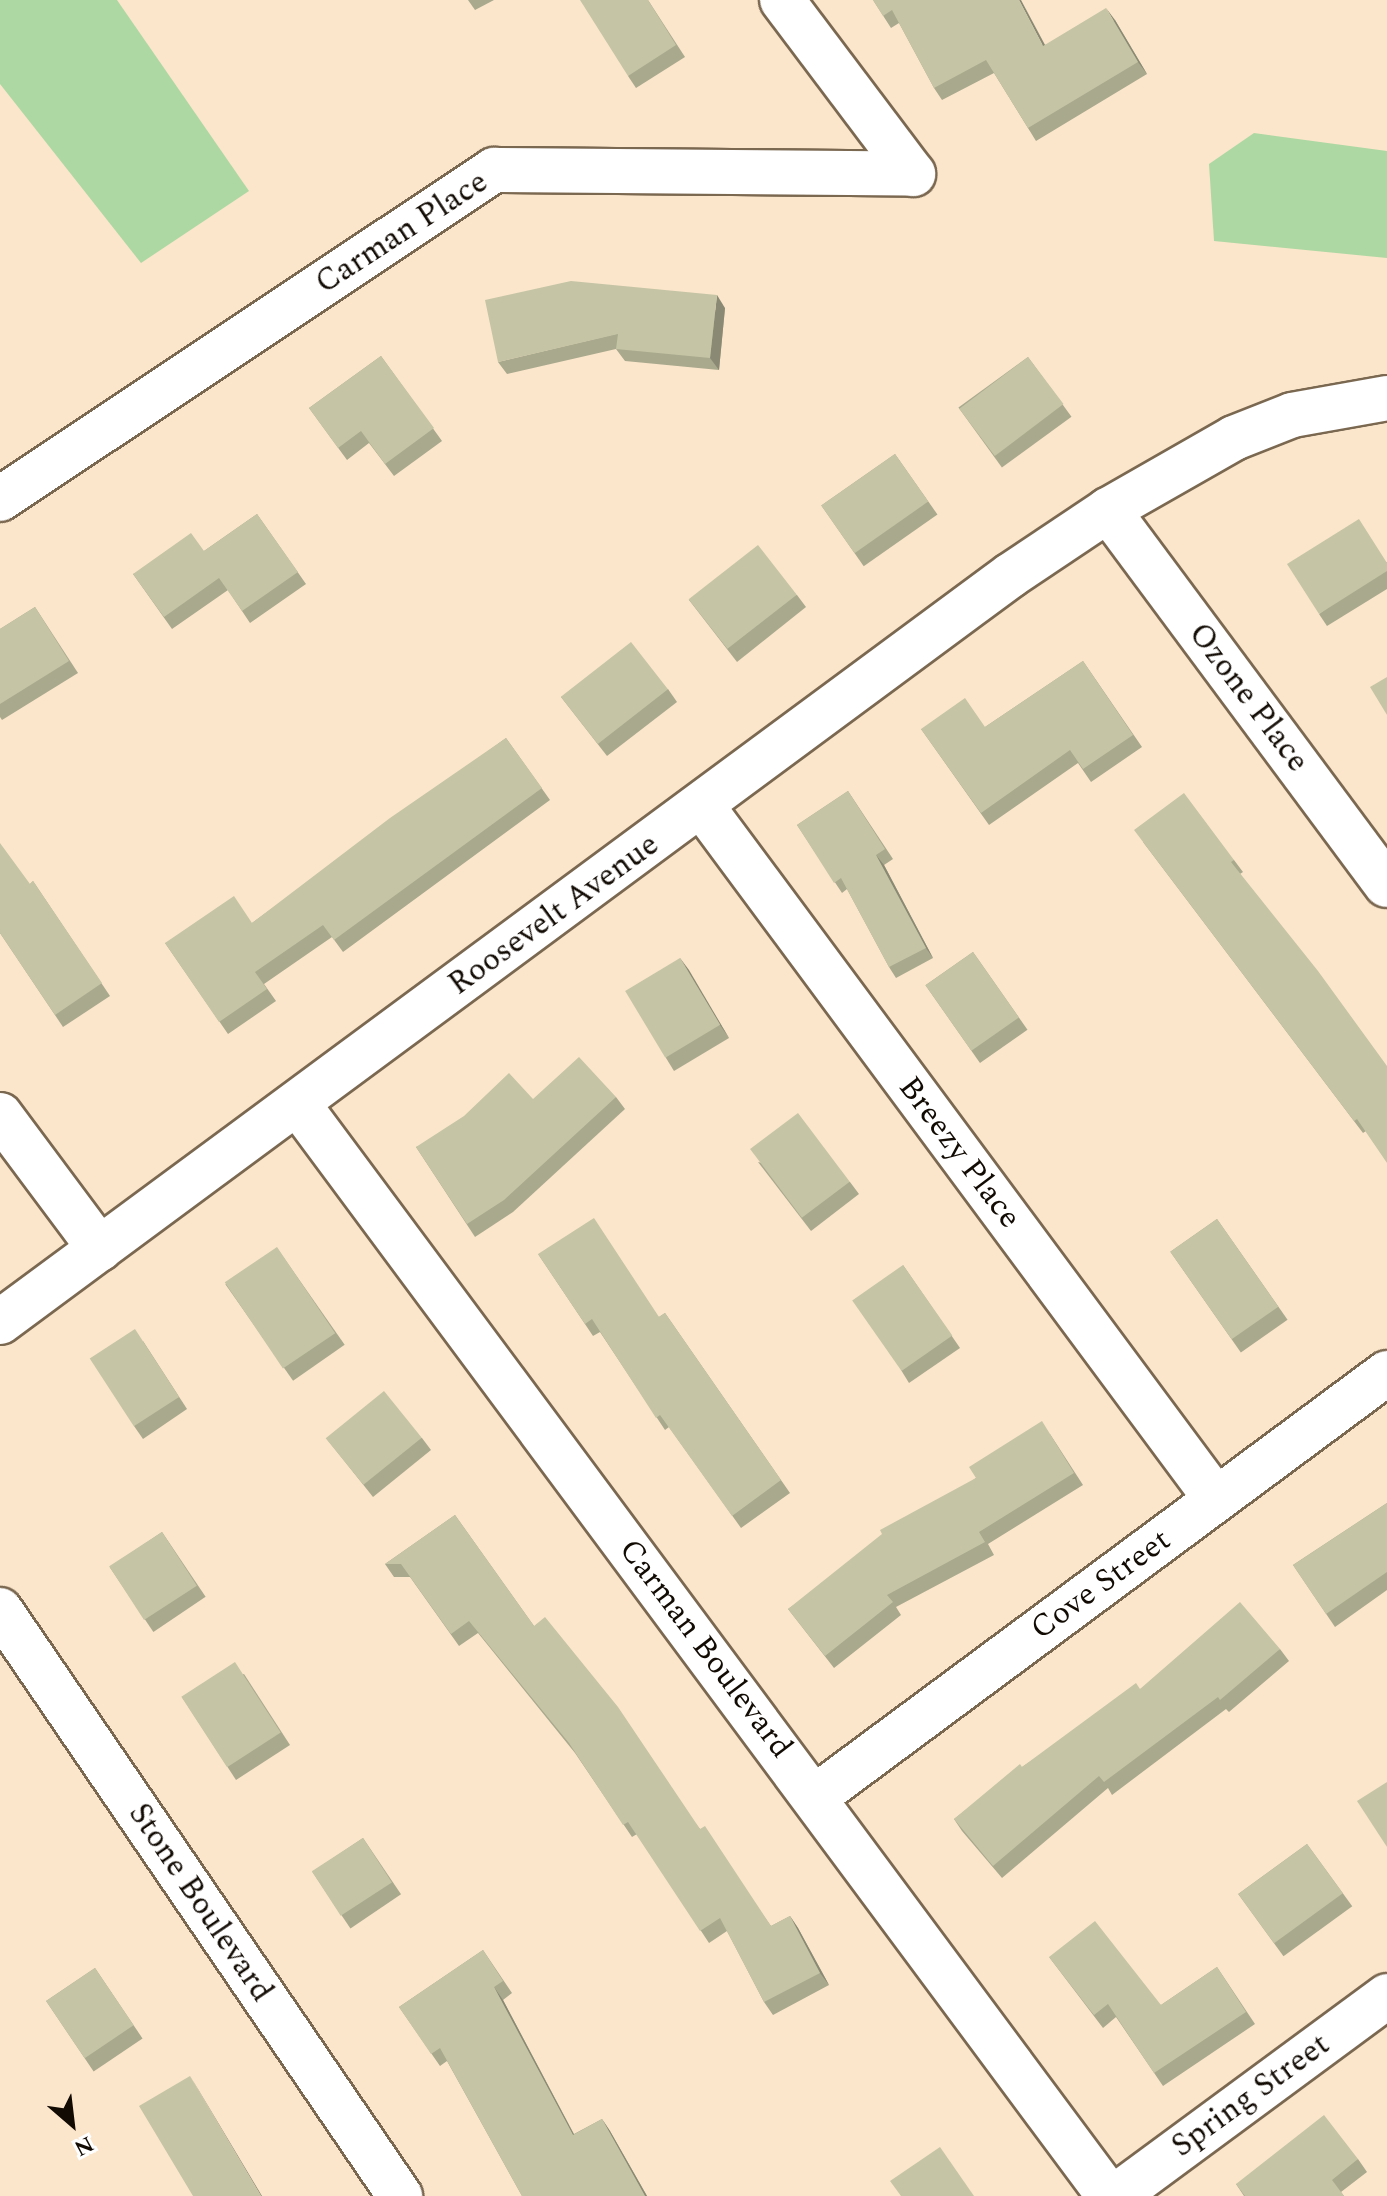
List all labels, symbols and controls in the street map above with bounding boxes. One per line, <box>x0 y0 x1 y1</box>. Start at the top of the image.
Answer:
street label: Carman Place <box>309 163 495 303</box>
street label: Ozone Place <box>1180 616 1316 780</box>
street label: Roosevelt Avenue <box>441 826 667 1004</box>
street label: Breezy Place <box>890 1070 1028 1236</box>
street label: Cove Street <box>1024 1521 1178 1649</box>
street label: Carman Boulevard <box>610 1532 800 1766</box>
street label: Stone Boulevard <box>119 1796 281 2010</box>
street label: Spring Street <box>1165 2026 1337 2166</box>
north arrow <box>32 2084 112 2164</box>
text: N <box>68 2127 99 2164</box>

